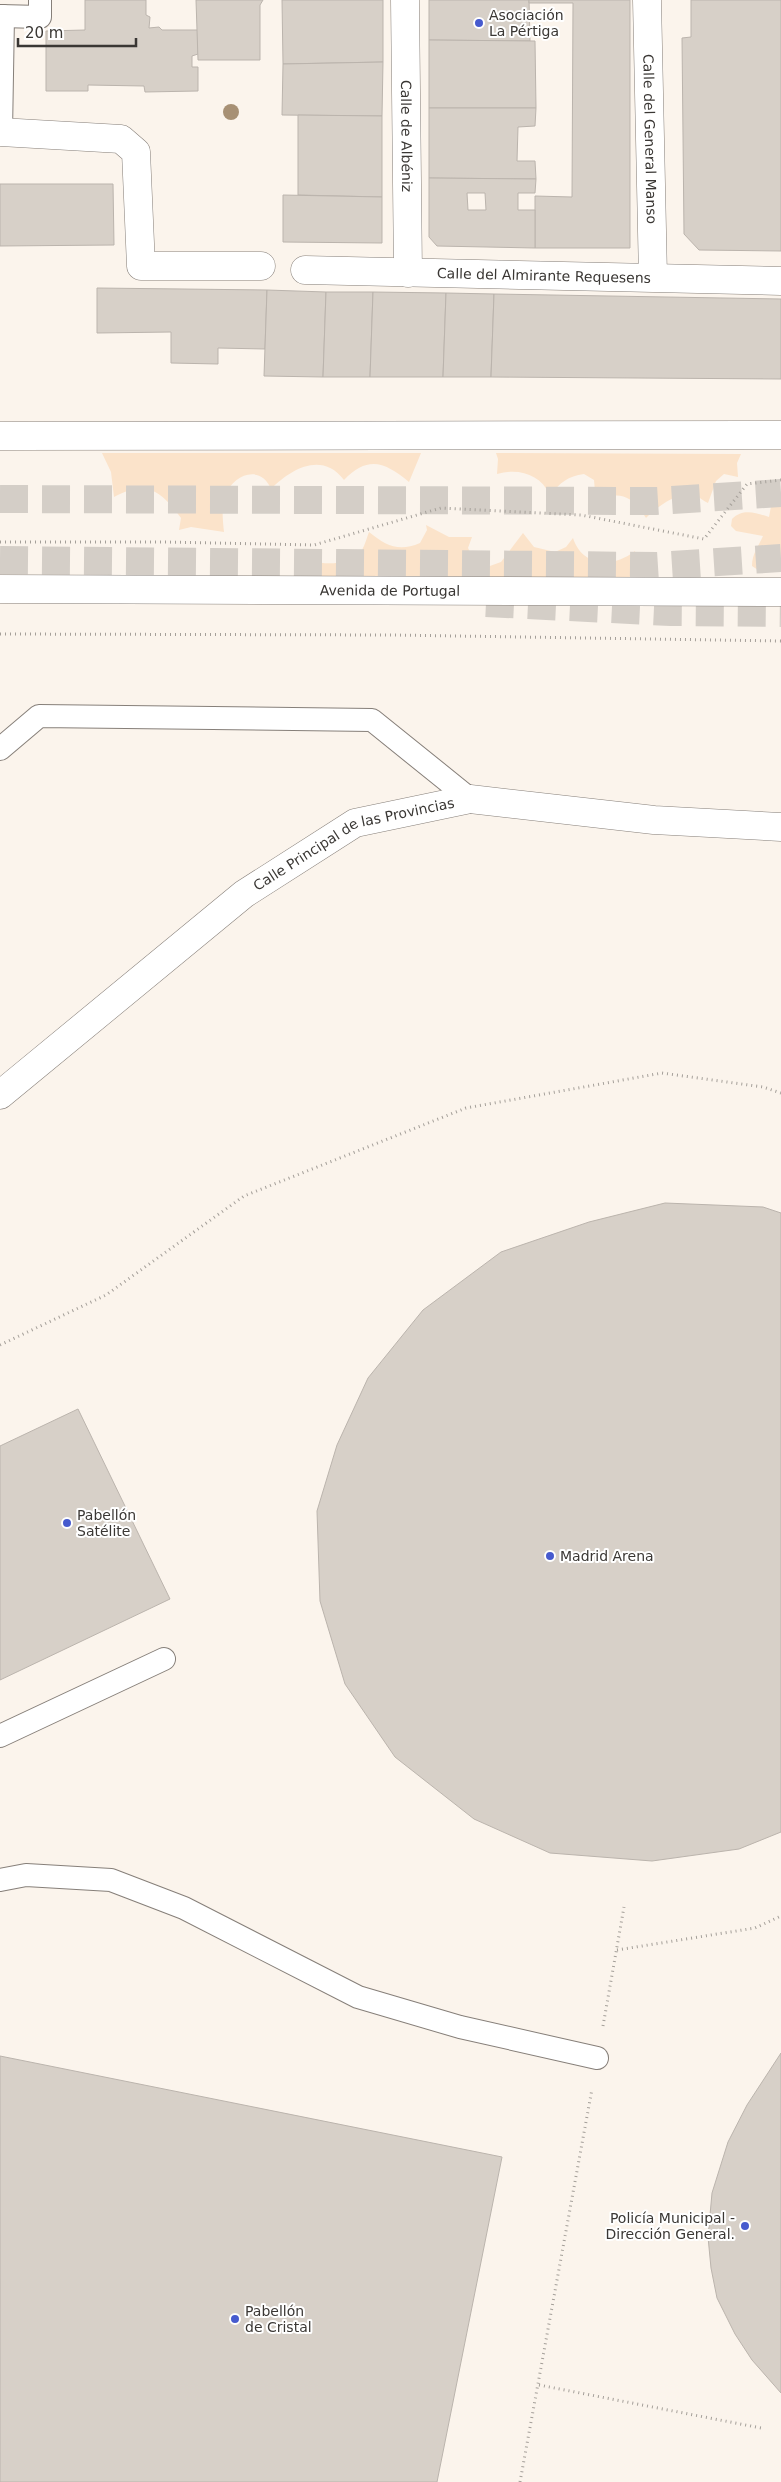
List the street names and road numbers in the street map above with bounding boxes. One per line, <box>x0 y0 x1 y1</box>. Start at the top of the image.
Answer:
street label: Calle del General Manso <box>640 54 660 224</box>
street label: Calle de Albéniz <box>398 80 415 192</box>
street label: Calle del Almirante Requesens <box>437 265 651 286</box>
street label: Avenida de Portugal <box>320 582 460 599</box>
street label: Calle Principal de las Provincias <box>250 794 456 894</box>

